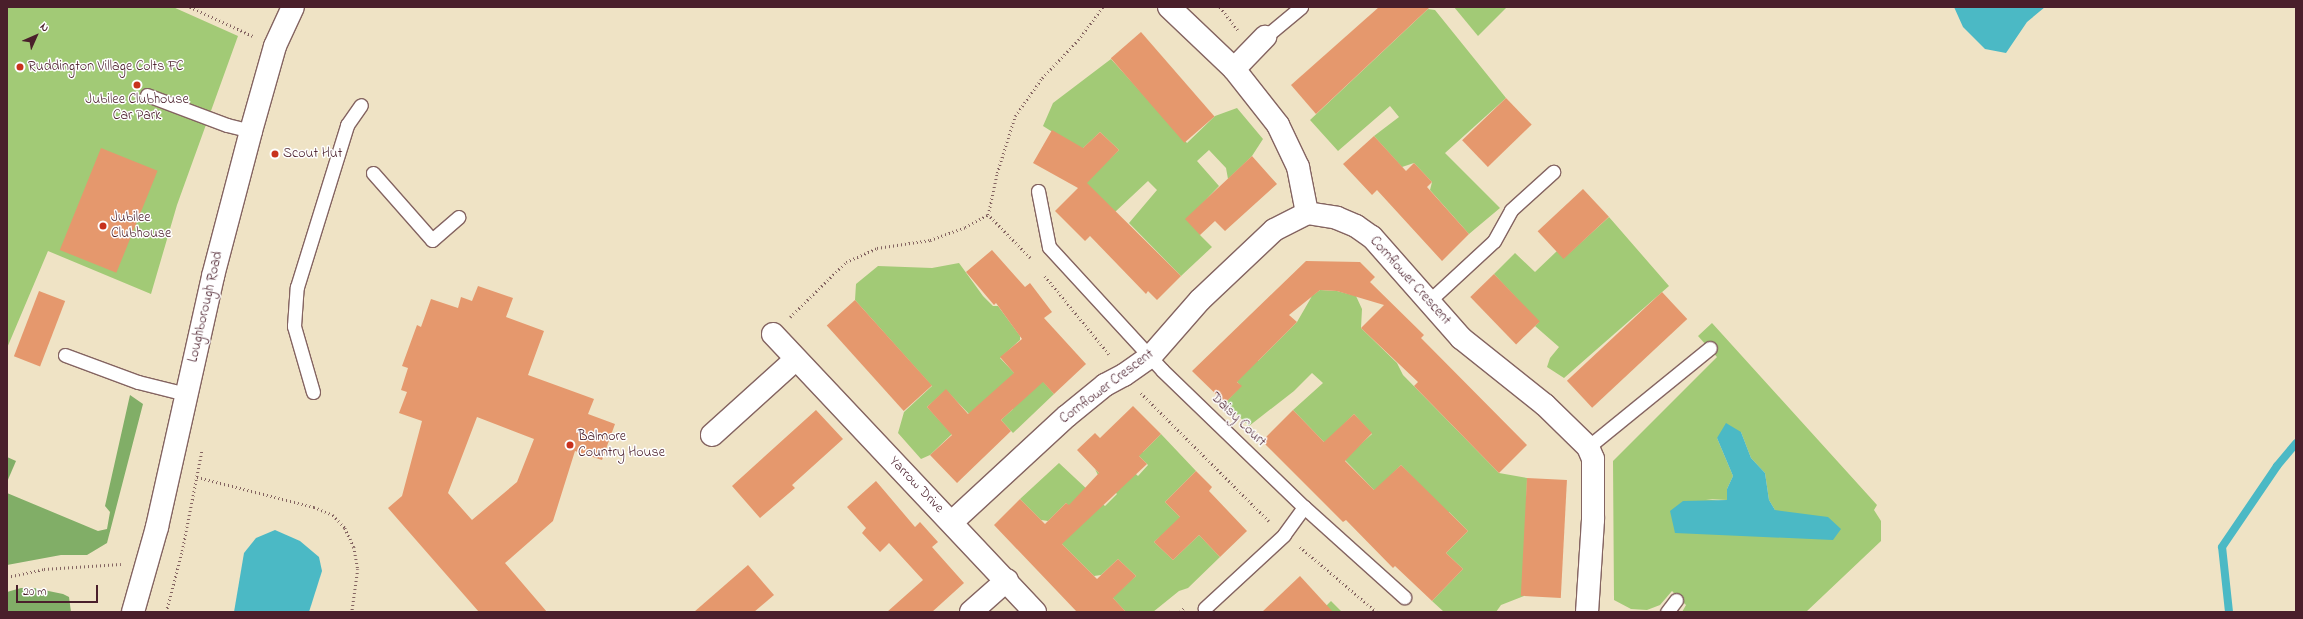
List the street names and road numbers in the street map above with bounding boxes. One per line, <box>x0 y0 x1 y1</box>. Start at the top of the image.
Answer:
street label: Cornflower Crescent <box>1366 233 1454 329</box>
street label: Loughborough Road <box>185 250 227 364</box>
street label: Cornflower Crescent <box>1057 346 1157 428</box>
street label: Daisy Court <box>1207 389 1269 451</box>
street label: Yarrow Drive <box>885 453 947 517</box>

